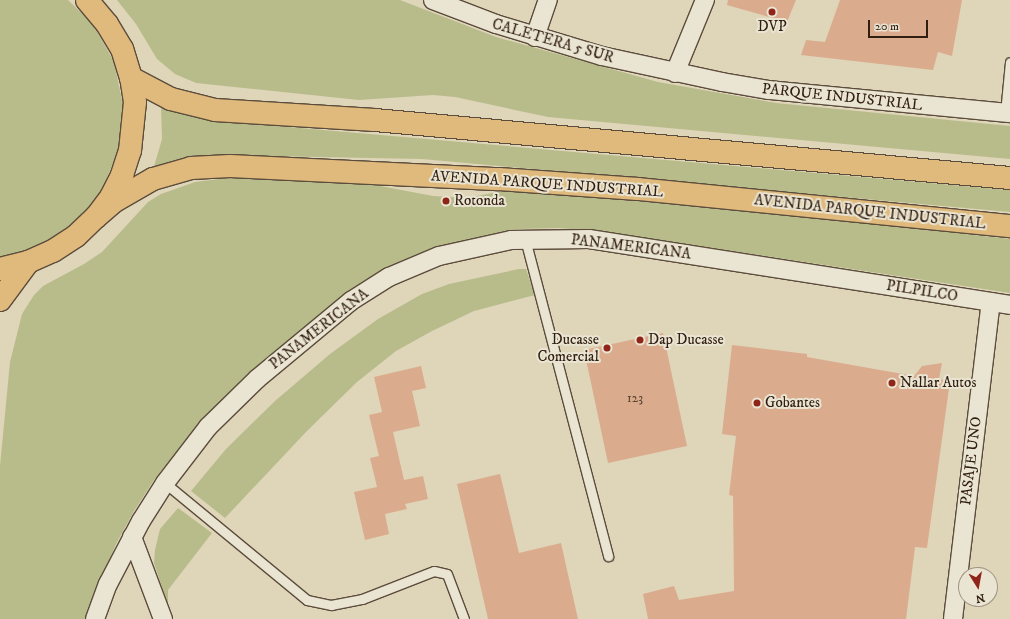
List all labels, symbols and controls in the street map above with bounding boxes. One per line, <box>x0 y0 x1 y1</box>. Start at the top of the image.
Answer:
marker: DVP <box>767 7 777 17</box>
scale bar <box>870 12 930 38</box>
street label: CALETERA 5 SUR <box>490 15 616 67</box>
place label: DVP <box>757 18 787 36</box>
text: 20 m <box>875 19 899 34</box>
street label: PARQUE INDUSTRIAL <box>761 80 923 114</box>
street label: AVENIDA PARQUE INDUSTRIAL <box>430 167 664 201</box>
street label: AVENIDA PARQUE INDUSTRIAL <box>753 191 987 233</box>
place label: Rotonda <box>454 192 505 210</box>
marker: Rotonda <box>441 196 451 206</box>
street label: PANAMERICANA <box>570 231 692 263</box>
street label: PILPILCO <box>885 276 959 306</box>
street label: PANAMERICANA <box>266 285 372 373</box>
place label: Ducasse Comercial <box>538 330 599 365</box>
place label: Dap Ducasse <box>648 331 724 349</box>
marker: Dap Ducasse <box>635 335 645 345</box>
marker: Ducasse Comercial <box>602 343 612 353</box>
place label: Nallar Autos <box>900 374 976 392</box>
marker: Nallar Autos <box>887 378 897 388</box>
house number: 123 <box>627 390 643 406</box>
place label: Gobantes <box>765 394 820 412</box>
marker: Gobantes <box>752 398 762 408</box>
street label: PASAJE UNO <box>957 416 985 506</box>
north arrow <box>958 567 998 607</box>
text: N <box>974 590 986 606</box>

